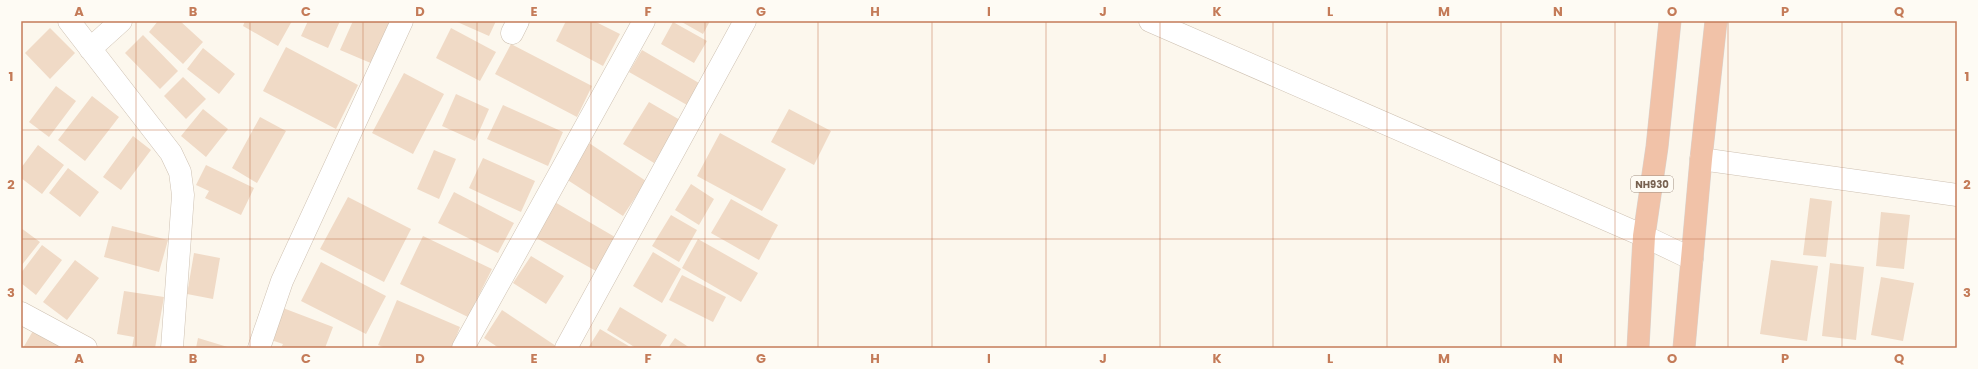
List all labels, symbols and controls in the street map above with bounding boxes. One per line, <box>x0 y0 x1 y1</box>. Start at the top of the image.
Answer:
text: A <box>74 2 84 21</box>
text: B <box>189 2 198 21</box>
text: C <box>301 2 311 21</box>
text: D <box>415 2 425 21</box>
text: E <box>530 2 538 21</box>
text: F <box>644 2 652 21</box>
text: G <box>756 2 766 21</box>
text: H <box>870 2 880 21</box>
text: I <box>987 2 991 21</box>
text: J <box>1099 2 1107 21</box>
text: K <box>1212 2 1222 21</box>
text: L <box>1327 2 1333 21</box>
text: M <box>1438 2 1450 21</box>
text: N <box>1553 2 1563 21</box>
text: O <box>1667 2 1677 21</box>
text: P <box>1781 2 1789 21</box>
text: Q <box>1894 2 1904 21</box>
text: 1 <box>9 67 13 86</box>
text: 1 <box>1965 67 1969 86</box>
text: 2 <box>7 175 15 194</box>
text: 2 <box>1963 175 1971 194</box>
road number: NH930 <box>1631 176 1673 192</box>
text: 3 <box>7 283 15 302</box>
text: 3 <box>1963 283 1971 302</box>
text: A <box>74 349 84 368</box>
text: B <box>189 349 198 368</box>
text: C <box>301 349 311 368</box>
text: D <box>415 349 425 368</box>
text: E <box>530 349 538 368</box>
text: F <box>644 349 652 368</box>
text: G <box>756 349 766 368</box>
text: H <box>870 349 880 368</box>
text: I <box>987 349 991 368</box>
text: J <box>1099 349 1107 368</box>
text: K <box>1212 349 1222 368</box>
text: L <box>1327 349 1333 368</box>
text: M <box>1438 349 1450 368</box>
text: N <box>1553 349 1563 368</box>
text: O <box>1667 349 1677 368</box>
text: P <box>1781 349 1789 368</box>
text: Q <box>1894 349 1904 368</box>

